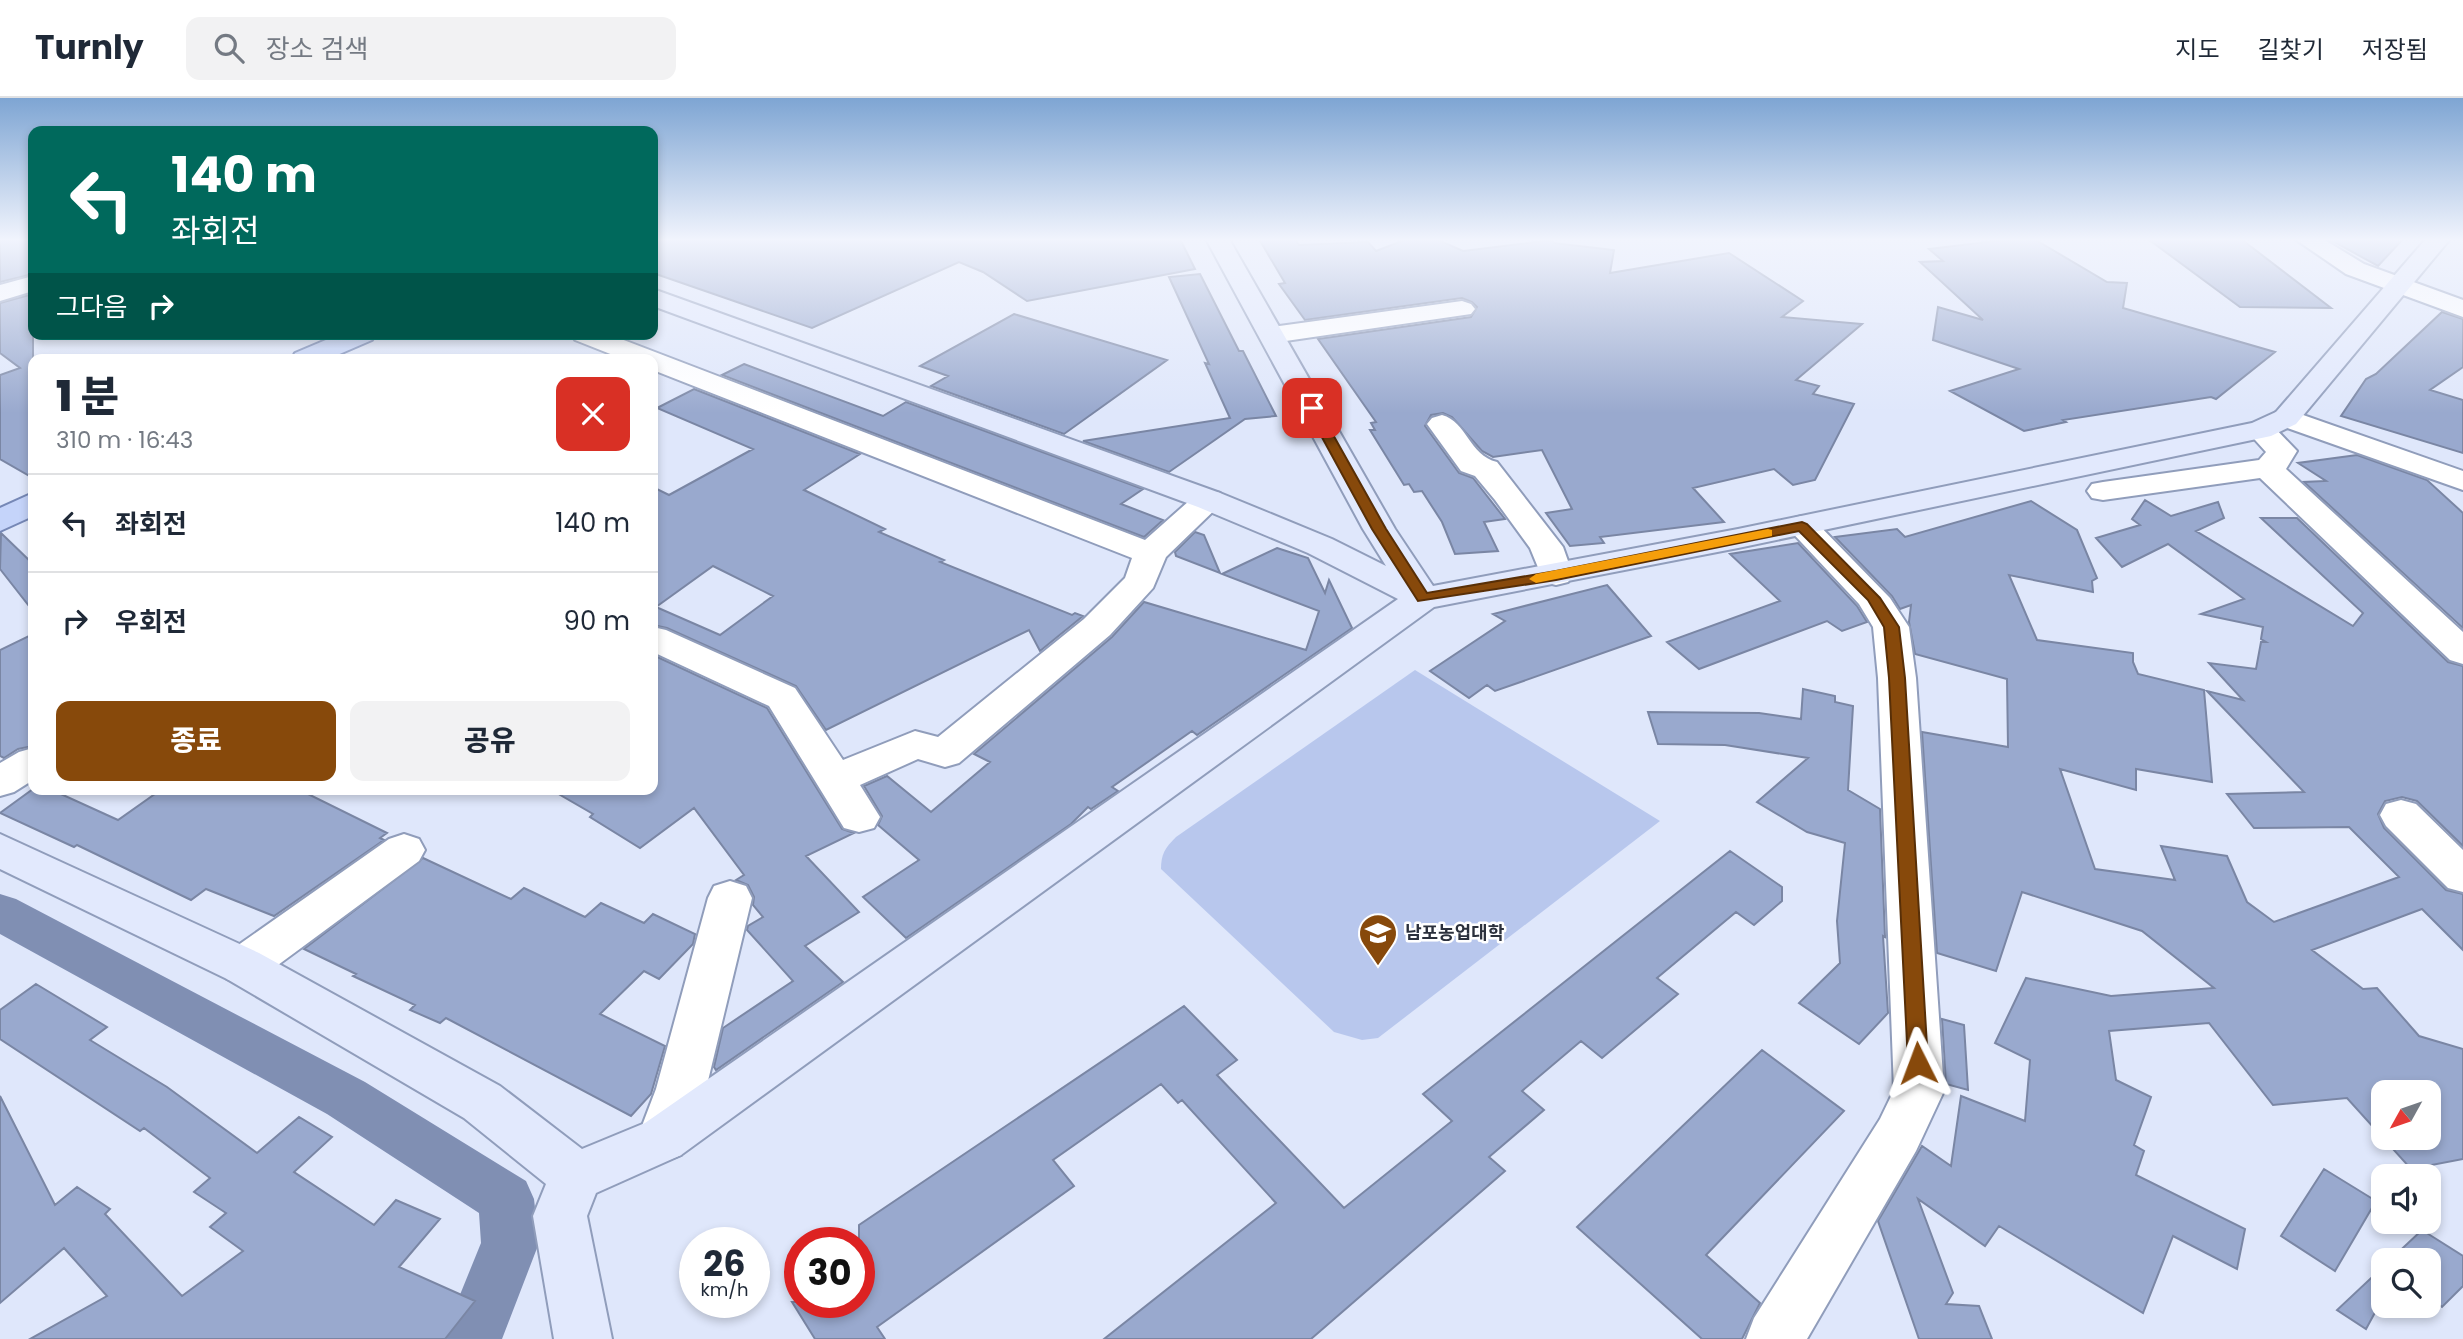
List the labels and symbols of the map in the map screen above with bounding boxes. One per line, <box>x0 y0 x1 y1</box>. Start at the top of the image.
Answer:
pin <box>1282 378 1342 438</box>
school or university icon: 남포농업대학 <box>1357 912 1399 967</box>
place label: 남포농업대학 <box>1405 920 1505 945</box>
position arrow <box>1881 1026 1955 1100</box>
north arrow <box>2371 1080 2441 1150</box>
speed limit sign: 30 <box>784 1227 875 1318</box>

